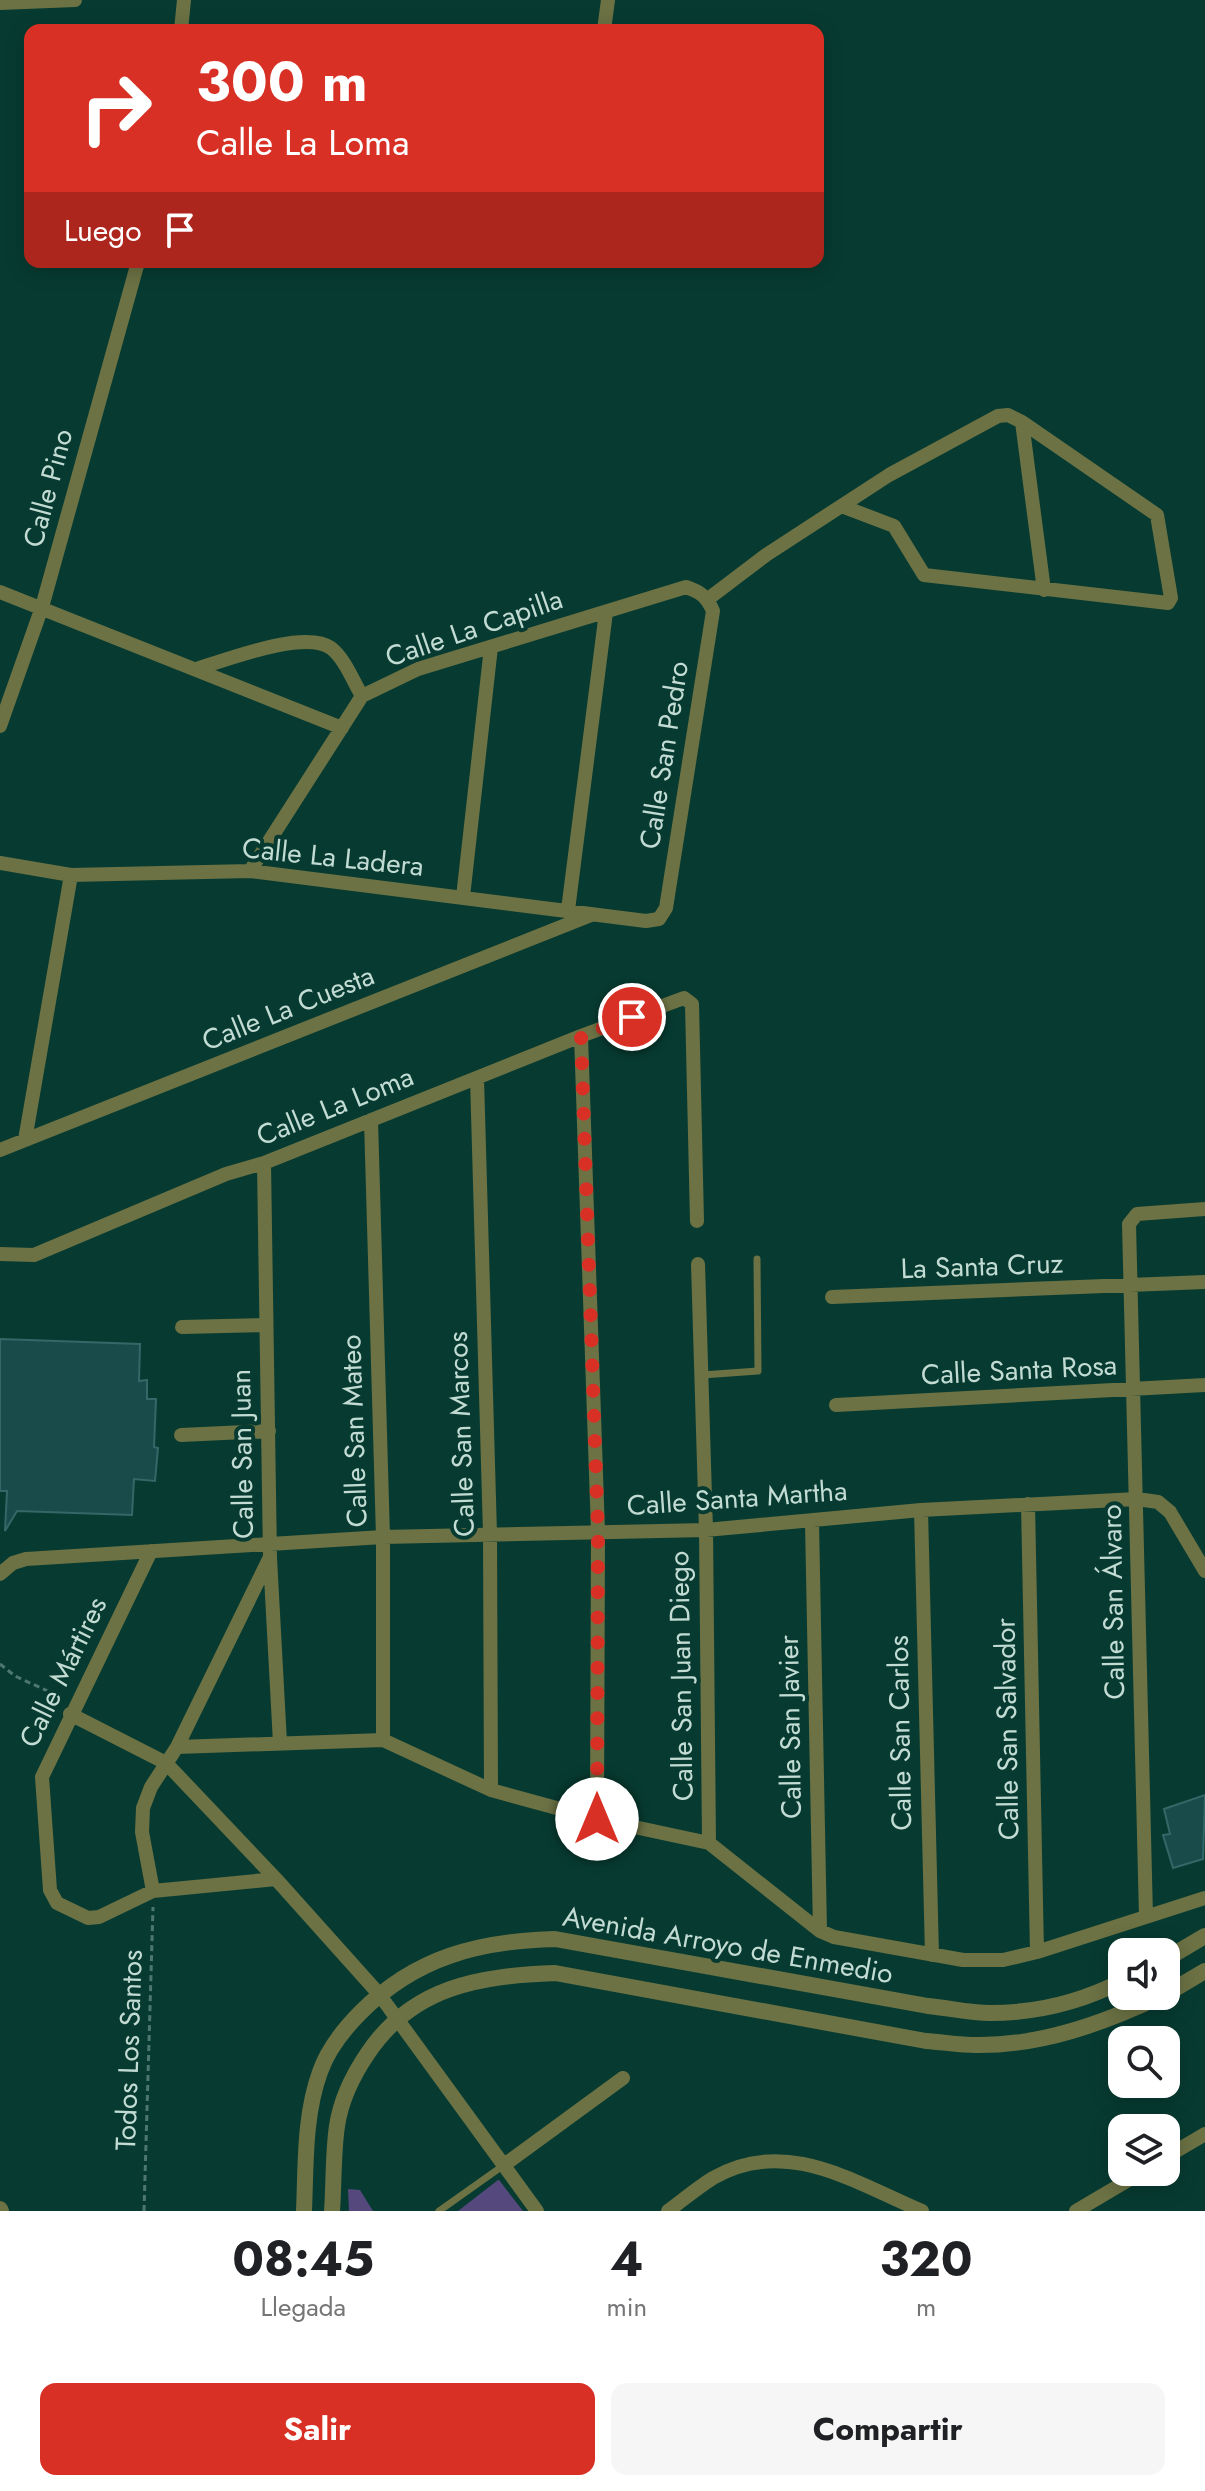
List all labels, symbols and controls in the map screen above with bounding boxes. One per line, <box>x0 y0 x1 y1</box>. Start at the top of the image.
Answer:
text: 300 m <box>196 41 368 122</box>
icon: right <box>64 56 168 160</box>
text: Calle La Loma <box>196 116 409 168</box>
icon: arrive <box>158 208 202 252</box>
text: Luego <box>64 209 142 252</box>
street label: Calle Pino <box>13 424 83 552</box>
street label: Calle La Capilla <box>380 578 568 678</box>
street label: Calle San Pedro <box>629 658 699 852</box>
street label: Calle La Ladera <box>240 827 426 887</box>
street label: Calle La Cuesta <box>196 955 380 1061</box>
pin <box>598 983 666 1051</box>
icon: arrive <box>610 995 654 1039</box>
street label: Calle La Loma <box>250 1056 420 1156</box>
street label: La Santa Cruz <box>900 1243 1064 1289</box>
street label: Calle San Marcos <box>437 1331 485 1537</box>
street label: Calle San Mateo <box>330 1334 378 1528</box>
street label: Calle Santa Rosa <box>920 1344 1118 1396</box>
street label: Calle San Juan <box>220 1369 264 1539</box>
street label: Calle Santa Martha <box>625 1470 849 1526</box>
street label: Calle San Álvaro <box>1091 1504 1135 1700</box>
street label: Calle San Juan Diego <box>658 1551 704 1801</box>
street label: Calle Mártires <box>9 1590 117 1754</box>
street label: Calle San Salvador <box>985 1617 1029 1840</box>
street label: Calle San Javier <box>768 1634 812 1819</box>
street label: Calle San Carlos <box>878 1635 922 1831</box>
position arrow <box>555 1777 639 1861</box>
street label: Avenida Arroyo de Enmedio <box>560 1896 896 1994</box>
map controls <box>1108 1938 1180 2186</box>
button: sound <box>1108 1938 1180 2010</box>
street label: Todos Los Santos <box>105 1949 153 2151</box>
button: search <box>1108 2026 1180 2098</box>
button: layers <box>1108 2114 1180 2186</box>
text: 08:45 <box>232 2225 374 2294</box>
text: 4 <box>610 2225 644 2294</box>
text: 320 <box>880 2225 973 2294</box>
text: Llegada <box>260 2288 346 2326</box>
text: min <box>606 2288 647 2326</box>
text: m <box>916 2288 936 2326</box>
button: Salir <box>40 2383 595 2475</box>
button: Compartir <box>611 2383 1165 2475</box>

